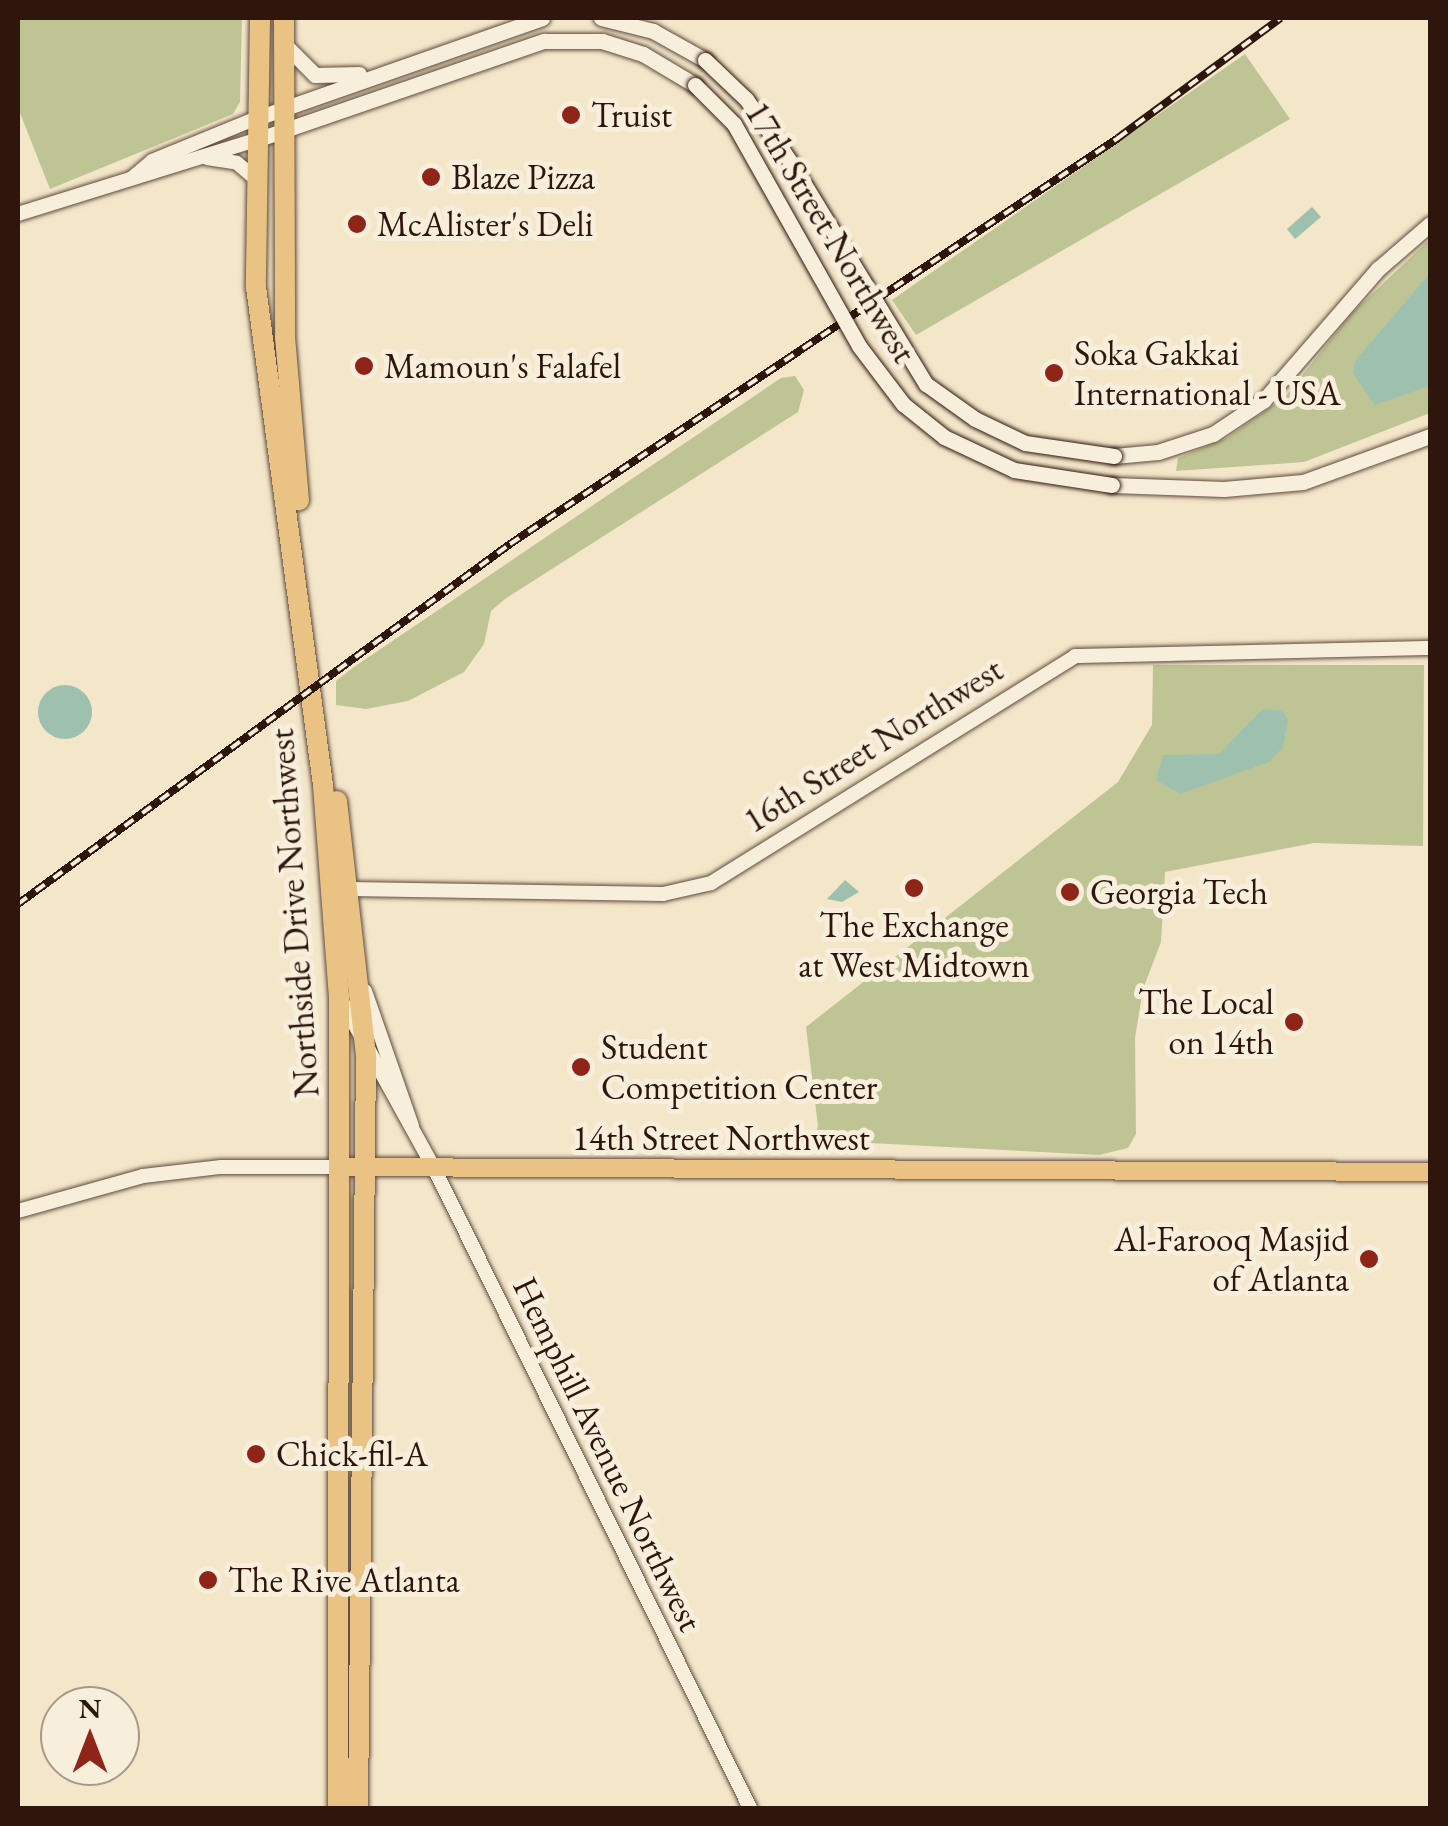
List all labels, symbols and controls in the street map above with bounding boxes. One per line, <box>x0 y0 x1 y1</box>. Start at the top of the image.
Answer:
place label: Truist <box>591 94 672 136</box>
street label: 17th Street Northwest <box>736 94 926 370</box>
marker: Truist <box>560 104 582 126</box>
place label: Blaze Pizza <box>451 156 595 198</box>
marker: Blaze Pizza <box>420 166 442 188</box>
place label: McAlister's Deli <box>377 203 593 245</box>
marker: McAlister's Deli <box>346 213 368 235</box>
place label: Soka Gakkai International - USA <box>1074 332 1341 414</box>
place label: Mamoun's Falafel <box>384 345 621 387</box>
marker: Mamoun's Falafel <box>353 355 375 377</box>
marker: Soka Gakkai International - USA <box>1043 362 1065 384</box>
street label: 16th Street Northwest <box>736 648 1010 842</box>
street label: Northside Drive Northwest <box>260 727 328 1099</box>
place label: Georgia Tech <box>1090 871 1268 913</box>
marker: The Exchange at West Midtown <box>903 877 925 899</box>
marker: Georgia Tech <box>1059 881 1081 903</box>
place label: The Exchange at West Midtown <box>798 904 1030 986</box>
place label: The Local on 14th <box>1138 981 1274 1063</box>
marker: The Local on 14th <box>1283 1011 1305 1033</box>
place label: Student Competition Center <box>601 1026 877 1108</box>
marker: Student Competition Center <box>570 1056 592 1078</box>
street label: 14th Street Northwest <box>572 1117 870 1159</box>
place label: Al-Farooq Masjid of Atlanta <box>1114 1218 1349 1300</box>
marker: Al-Farooq Masjid of Atlanta <box>1358 1248 1380 1270</box>
street label: Hemphill Avenue Northwest <box>504 1270 712 1638</box>
place label: Chick-fil-A <box>276 1433 428 1475</box>
marker: Chick-fil-A <box>245 1443 267 1465</box>
place label: The Rive Atlanta <box>228 1559 460 1601</box>
marker: The Rive Atlanta <box>197 1569 219 1591</box>
north arrow <box>40 1686 140 1786</box>
text: N <box>79 1690 101 1726</box>

